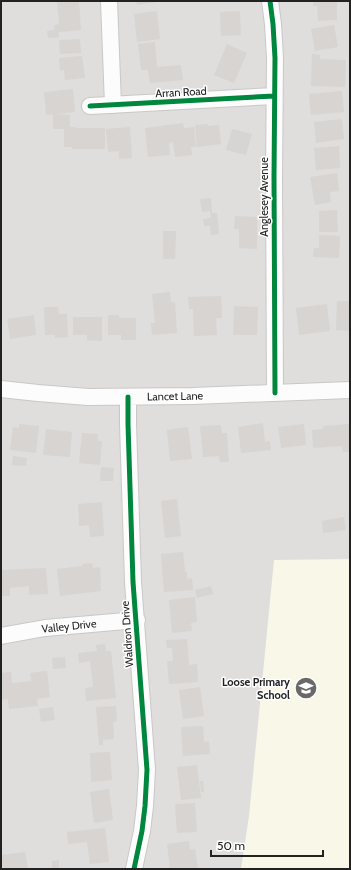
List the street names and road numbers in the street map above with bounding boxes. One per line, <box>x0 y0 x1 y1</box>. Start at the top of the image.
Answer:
street label: Arran Road <box>155 84 207 100</box>
street label: Anglesey Avenue <box>257 157 271 237</box>
street label: Lancet Lane <box>147 389 204 403</box>
street label: Waldron Drive <box>118 600 136 668</box>
street label: Valley Drive <box>41 616 97 636</box>

